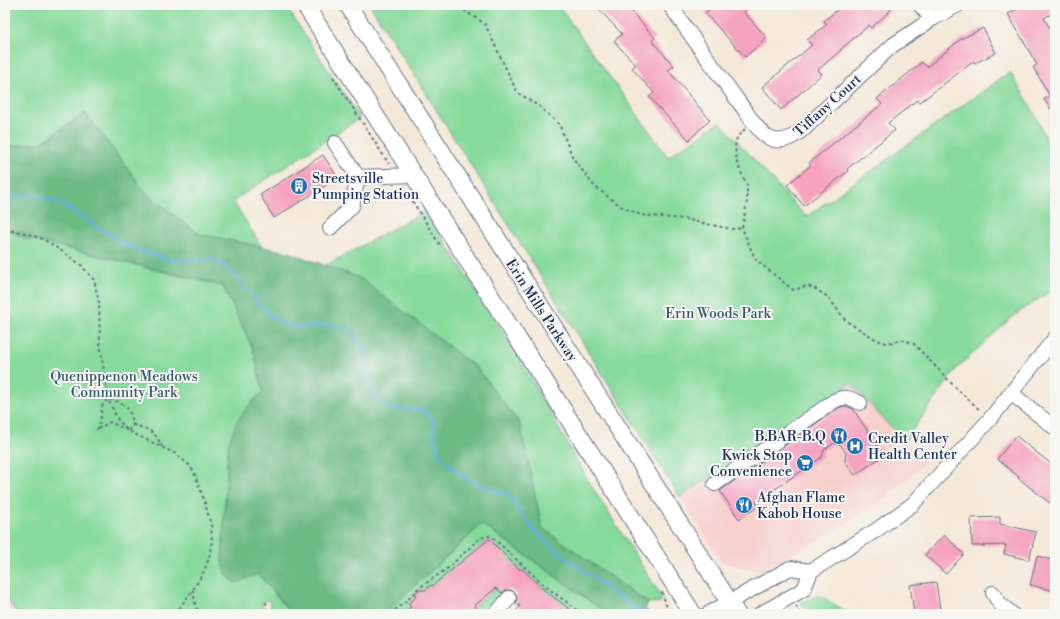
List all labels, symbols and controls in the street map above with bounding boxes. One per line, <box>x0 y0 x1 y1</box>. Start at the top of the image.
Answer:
street label: Tiffany Court <box>790 70 865 141</box>
place label: Streetsville Pumping Station <box>312 170 420 204</box>
building icon: Streetsville Pumping Station <box>289 176 309 196</box>
street label: Erin Mills Parkway <box>501 256 581 365</box>
park label: Erin Woods Park <box>665 305 771 323</box>
park label: Quenippenon Meadows Community Park <box>50 368 198 402</box>
restaurant icon: B.BAR-B.Q <box>829 426 849 446</box>
place label: B.BAR-B.Q <box>754 428 826 446</box>
place label: Credit Valley Health Center <box>868 430 957 464</box>
hospital icon: Credit Valley Health Center <box>845 436 865 456</box>
place label: Kwick Stop Convenience <box>710 447 792 481</box>
supermarket icon: Kwick Stop Convenience <box>795 453 815 473</box>
place label: Afghan Flame Kabob House <box>756 489 845 523</box>
restaurant icon: Afghan Flame Kabob House <box>734 495 754 515</box>

